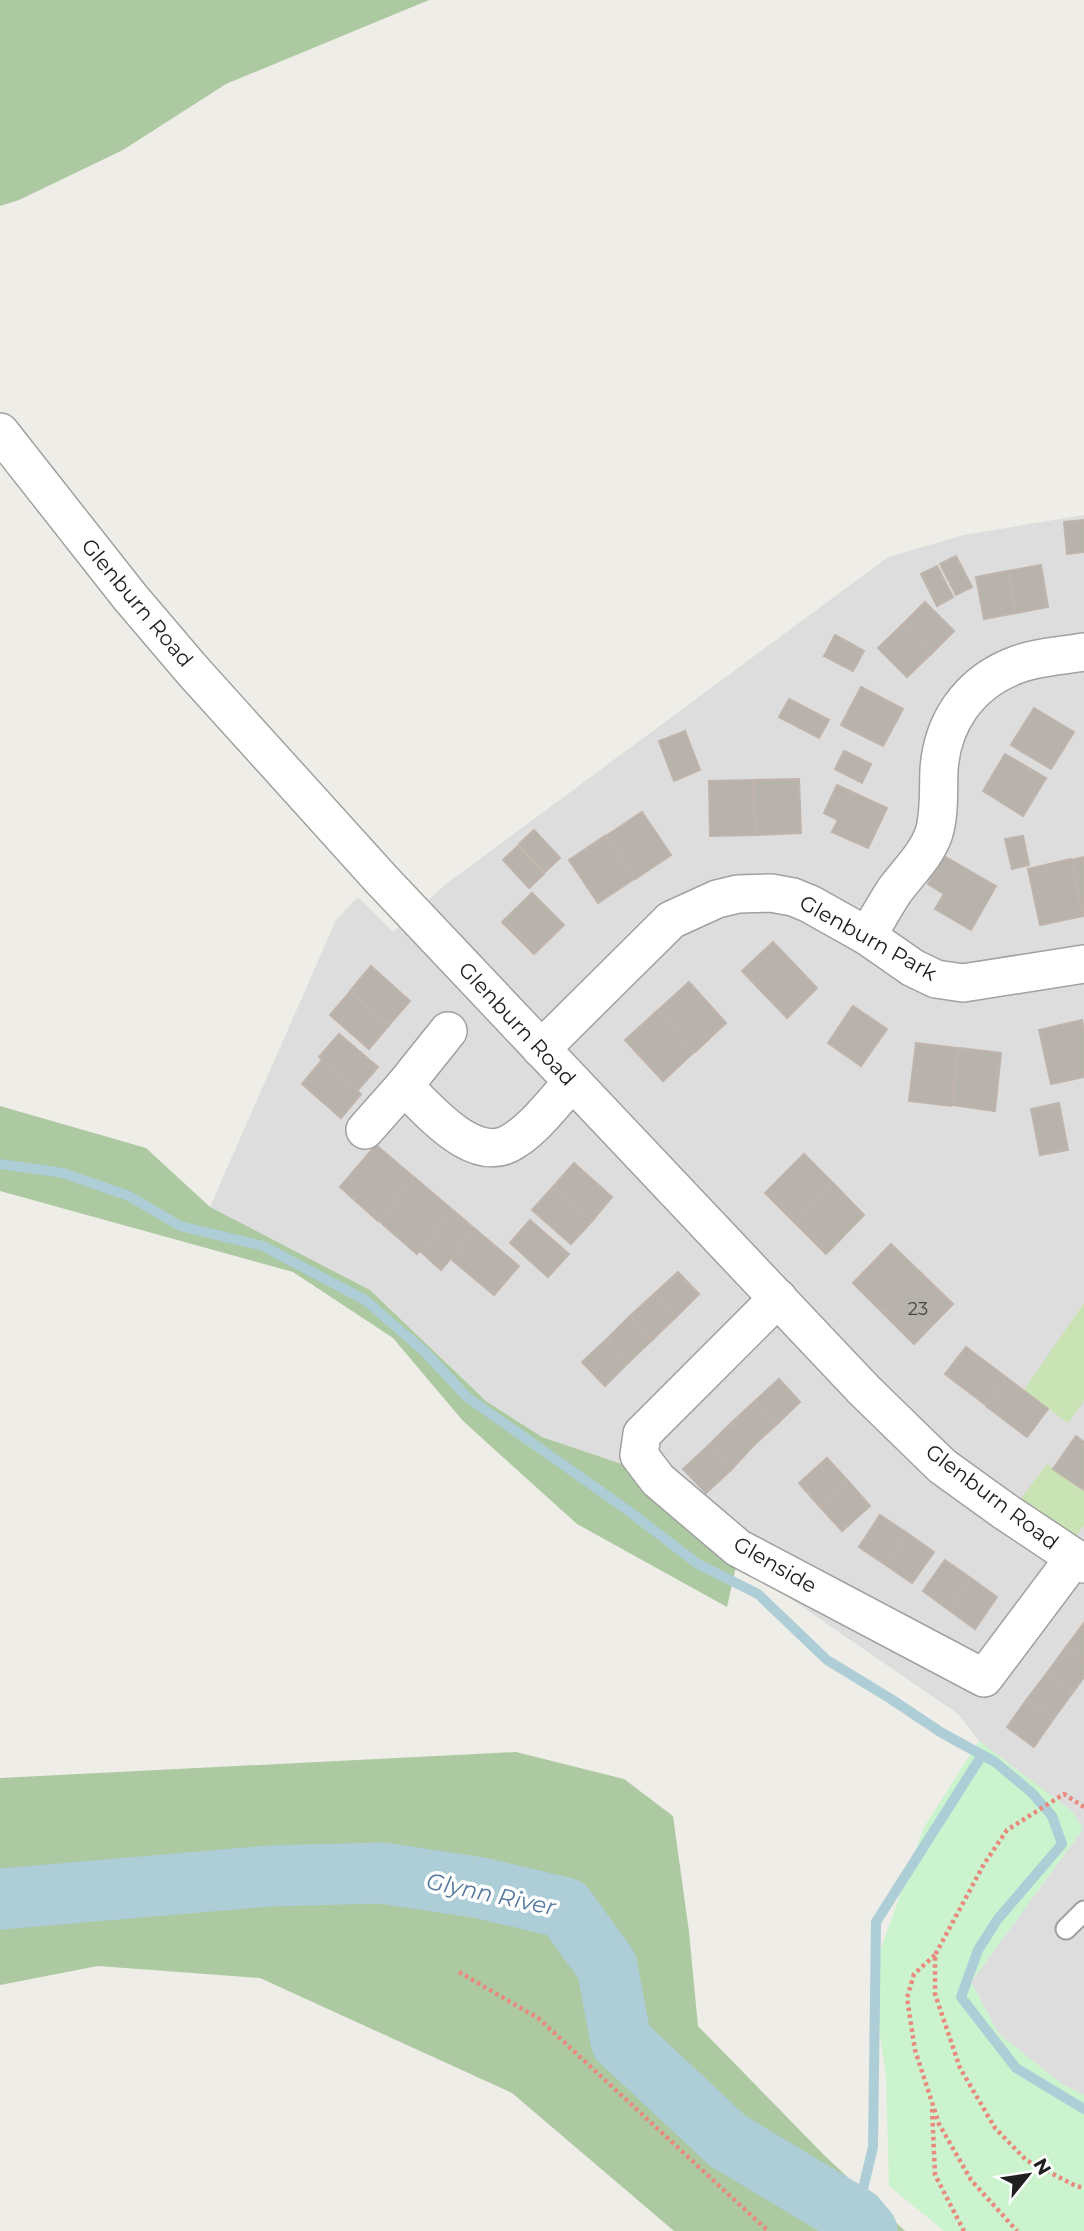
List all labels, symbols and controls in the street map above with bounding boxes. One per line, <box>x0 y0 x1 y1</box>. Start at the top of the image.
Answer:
street label: Glenburn Road <box>76 533 198 672</box>
street label: Glenburn Park <box>795 890 942 986</box>
street label: Glenburn Road <box>454 957 581 1091</box>
house number: 23 <box>908 1298 928 1320</box>
street label: Glenburn Road <box>921 1438 1064 1555</box>
street label: Glenside <box>729 1531 821 1598</box>
water label: Glynn River <box>424 1867 559 1922</box>
north arrow <box>993 2140 1063 2210</box>
text: N <box>1028 2154 1056 2179</box>

